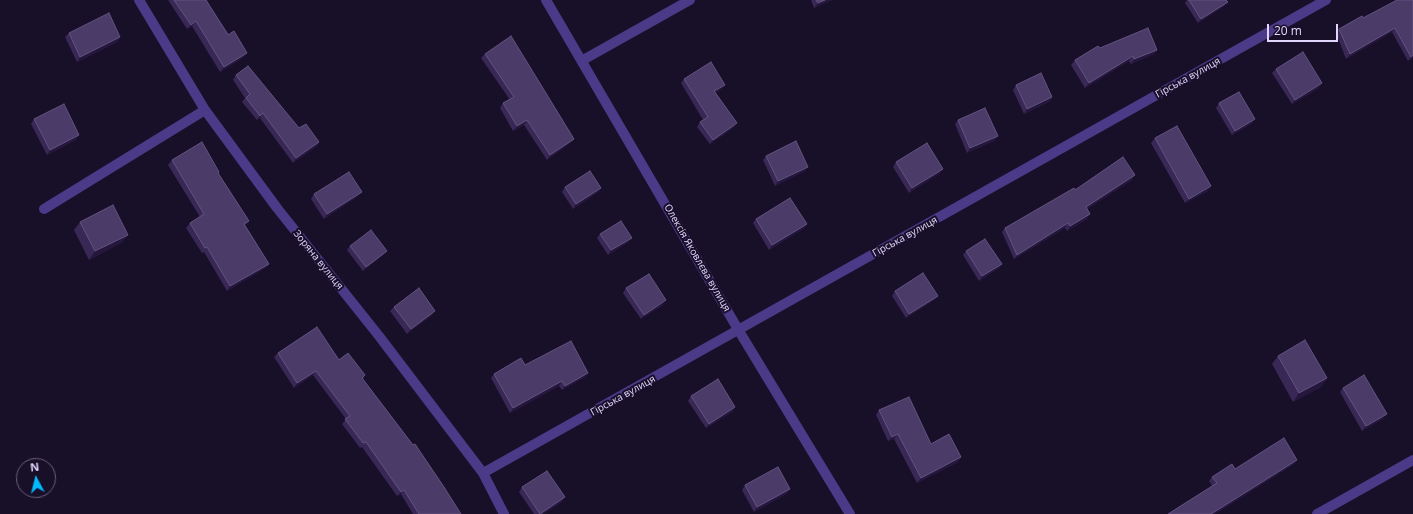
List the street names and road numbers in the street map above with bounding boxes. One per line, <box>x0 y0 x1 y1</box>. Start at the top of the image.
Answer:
street label: Гірська вулиця <box>1153 55 1223 101</box>
street label: Олексія Яковлєва вулиця <box>661 202 733 314</box>
street label: Гірська вулиця <box>870 214 940 260</box>
street label: Зоряна вулиця <box>290 228 346 292</box>
street label: Гірська вулиця <box>588 373 658 419</box>

